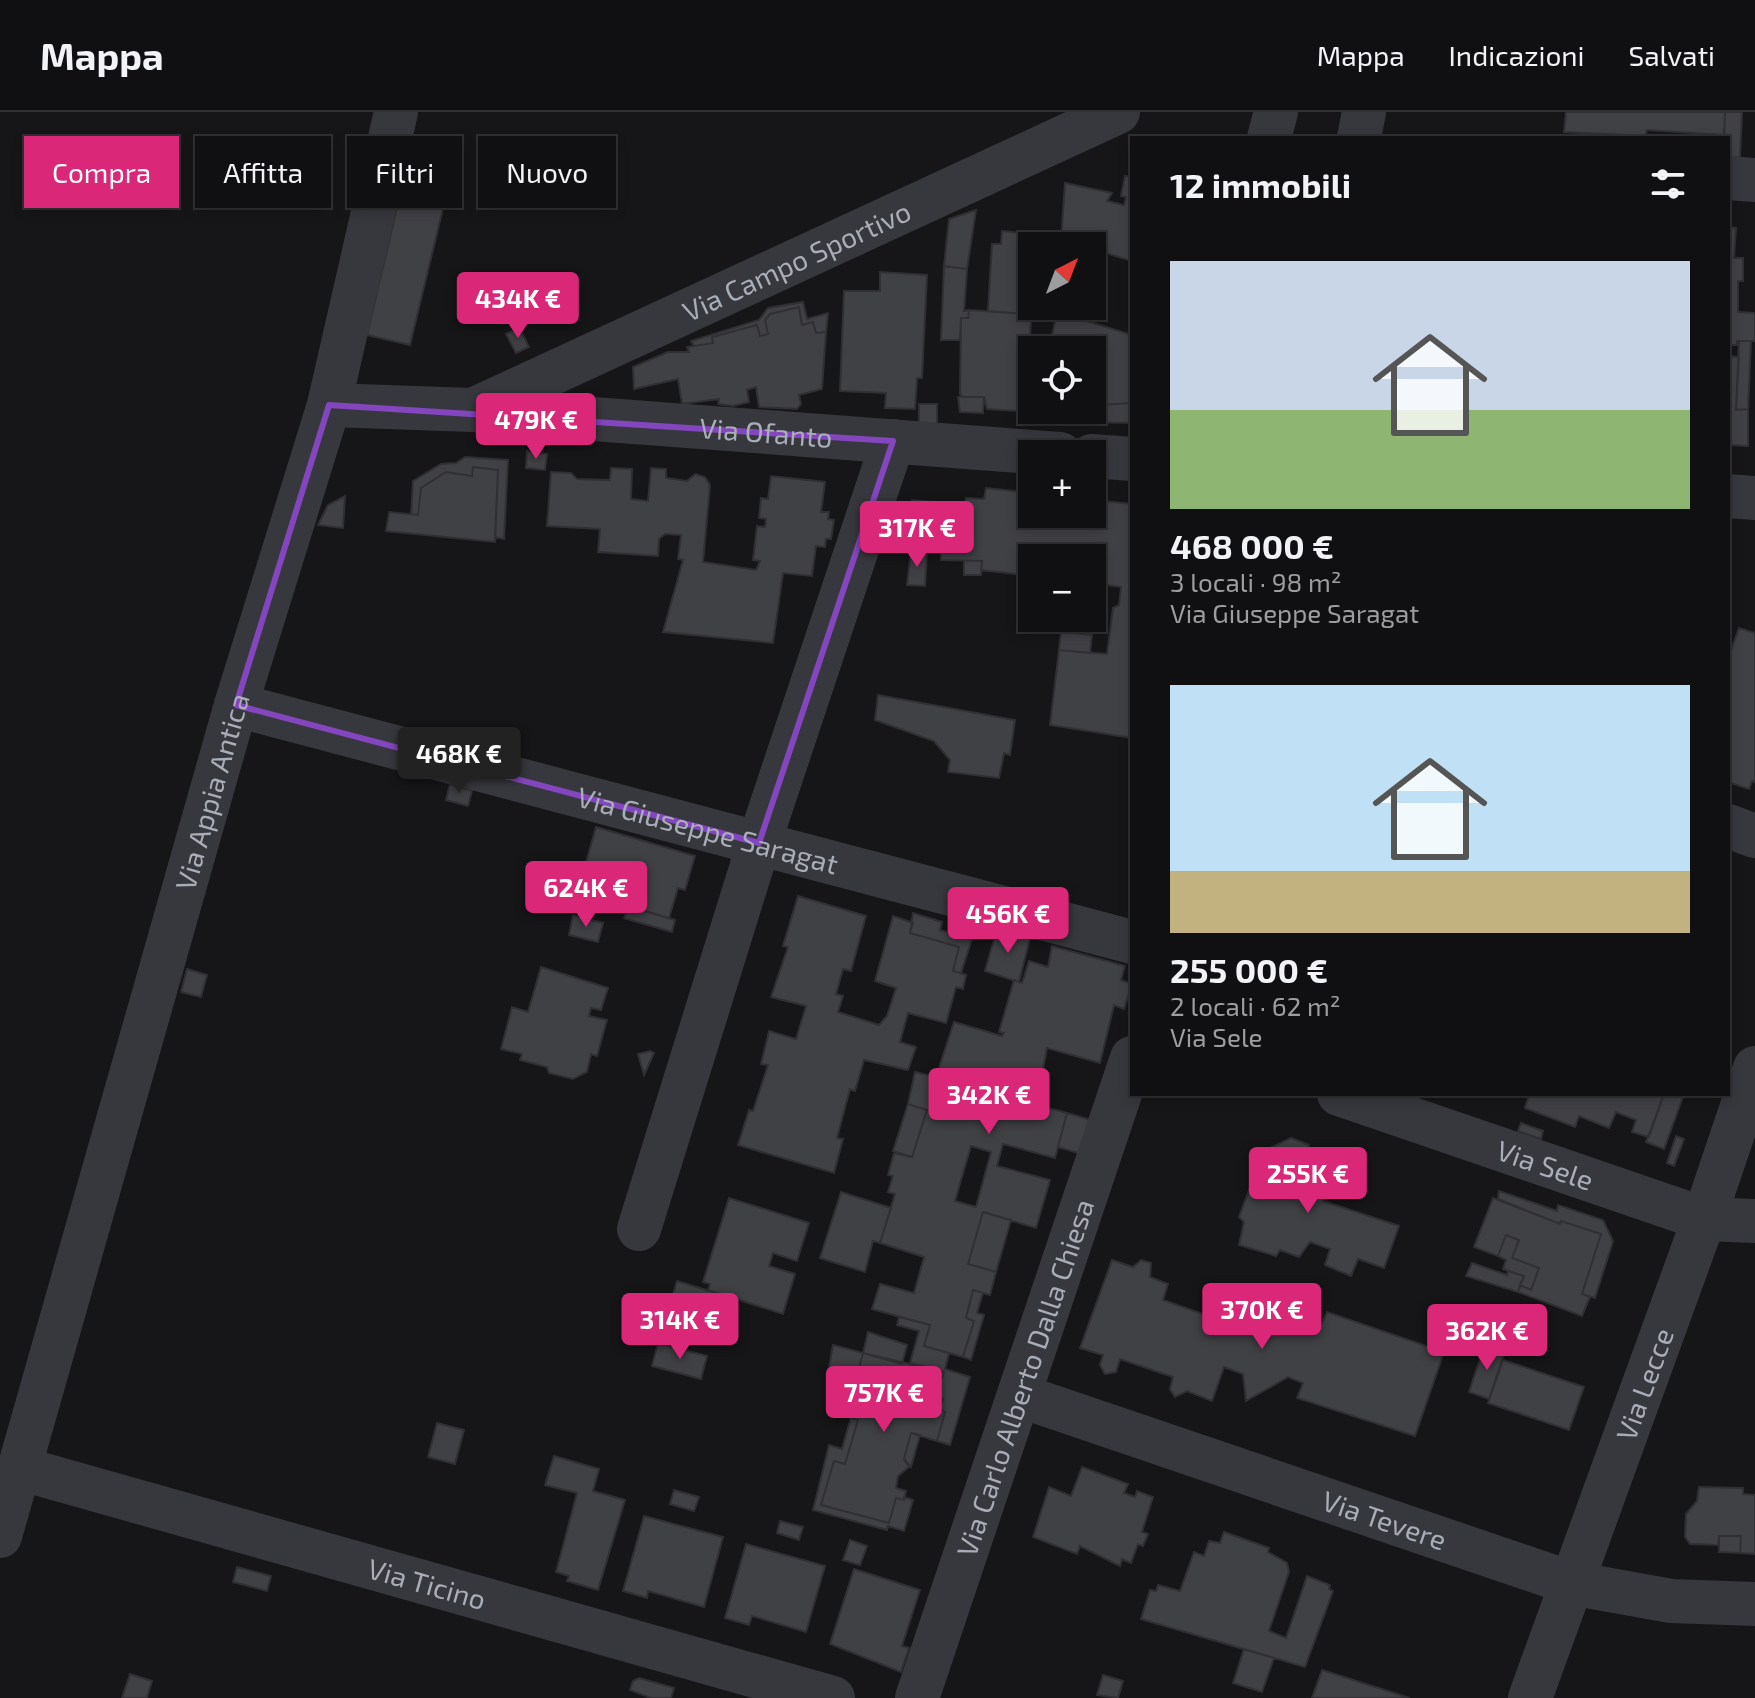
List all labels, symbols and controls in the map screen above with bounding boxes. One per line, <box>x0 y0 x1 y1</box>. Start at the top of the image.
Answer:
text: Mappa <box>40 32 164 78</box>
text: Mappa <box>1317 38 1405 72</box>
text: Indicazioni <box>1449 38 1585 72</box>
text: Salvati <box>1629 38 1715 72</box>
chip: Compra <box>24 136 179 208</box>
chip: Affitta <box>195 136 331 208</box>
chip: Filtri <box>347 136 462 208</box>
chip: Nuovo <box>478 136 616 208</box>
icon: filters <box>1646 162 1690 206</box>
text: 12 immobili <box>1170 164 1351 205</box>
street label: Via Campo Sportivo <box>677 193 916 328</box>
north arrow <box>1018 232 1106 320</box>
map controls <box>1018 232 1106 632</box>
pin: 434K € <box>453 272 583 340</box>
text: 434K € <box>475 282 561 313</box>
icon: home <box>1358 313 1502 457</box>
button: locate <box>1018 336 1106 424</box>
pin: 479K € <box>471 393 601 461</box>
text: 479K € <box>494 403 578 434</box>
street label: Via Ofanto <box>698 410 834 454</box>
button: + <box>1018 440 1106 528</box>
pin: 317K € <box>852 501 982 569</box>
text: 317K € <box>878 511 956 542</box>
text: 468 000 € <box>1170 525 1334 566</box>
button: − <box>1018 544 1106 632</box>
text: 3 locali · 98 m² <box>1170 566 1342 597</box>
text: Via Giuseppe Saragat <box>1170 597 1419 628</box>
street label: Via Appia Antica <box>167 689 256 894</box>
pin: 468K € <box>394 727 524 795</box>
text: 468K € <box>416 737 502 768</box>
icon: home <box>1358 737 1502 881</box>
street label: Via Giuseppe Saragat <box>574 779 842 881</box>
pin: 624K € <box>521 861 651 929</box>
text: 624K € <box>543 871 629 902</box>
pin: 456K € <box>943 887 1073 955</box>
text: 456K € <box>966 897 1050 928</box>
text: 255 000 € <box>1170 949 1328 990</box>
text: 2 locali · 62 m² <box>1170 990 1341 1021</box>
text: Via Sele <box>1170 1021 1263 1052</box>
pin: 342K € <box>924 1068 1054 1136</box>
text: 342K € <box>947 1078 1031 1109</box>
street label: Via Sele <box>1493 1132 1598 1197</box>
pin: 255K € <box>1243 1147 1373 1215</box>
text: 255K € <box>1267 1157 1349 1188</box>
street label: Via Carlo Alberto Dalla Chiesa <box>949 1194 1100 1561</box>
pin: 370K € <box>1197 1283 1327 1351</box>
pin: 314K € <box>615 1293 745 1361</box>
text: 370K € <box>1220 1293 1304 1324</box>
text: 314K € <box>639 1303 721 1334</box>
pin: 362K € <box>1422 1304 1552 1372</box>
text: 362K € <box>1445 1314 1529 1345</box>
street label: Via Lecce <box>1608 1323 1680 1445</box>
pin: 757K € <box>819 1366 949 1434</box>
text: 757K € <box>844 1376 924 1407</box>
street label: Via Tevere <box>1318 1483 1451 1556</box>
street label: Via Ticino <box>364 1550 490 1616</box>

